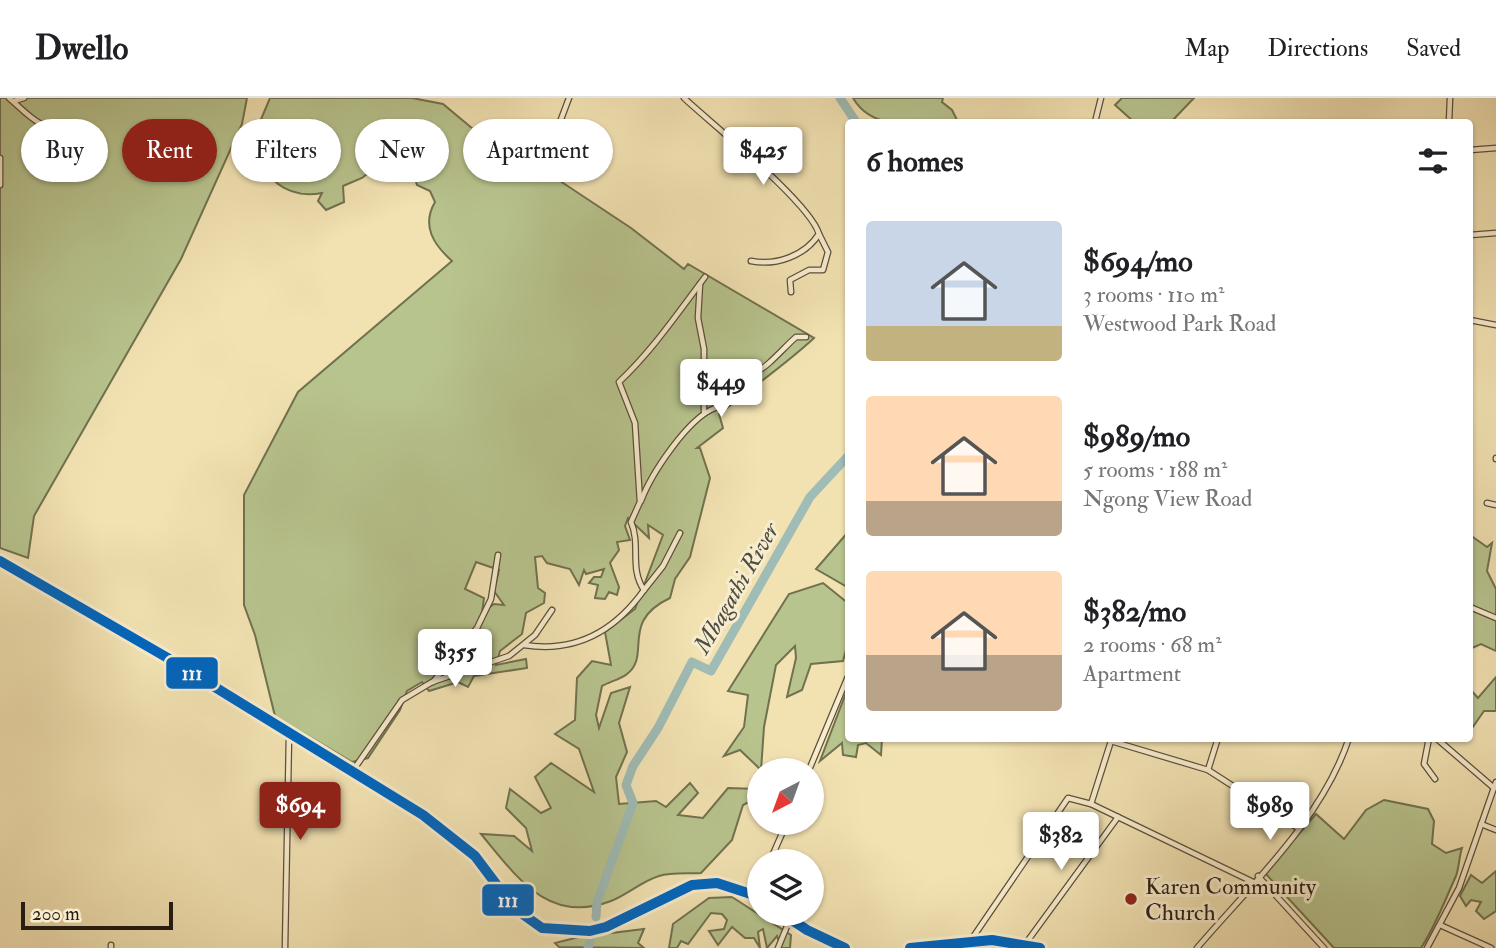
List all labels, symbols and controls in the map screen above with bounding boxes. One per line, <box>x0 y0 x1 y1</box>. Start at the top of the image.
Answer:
text: Dwello <box>35 28 128 69</box>
text: Map <box>1184 33 1229 64</box>
text: Directions <box>1267 33 1368 64</box>
text: Saved <box>1406 33 1461 64</box>
chip: Buy <box>21 119 108 182</box>
chip: Rent <box>122 119 217 182</box>
chip: Filters <box>231 119 341 182</box>
chip: New <box>355 119 449 182</box>
chip: Apartment <box>463 119 613 182</box>
pin: $425 <box>722 127 804 187</box>
text: $425 <box>739 135 787 164</box>
icon: filters <box>1414 142 1452 180</box>
text: 6 homes <box>866 143 964 180</box>
text: $694/mo <box>1083 243 1193 280</box>
icon: home <box>922 249 1006 333</box>
text: 3 rooms · 110 m² <box>1083 280 1224 309</box>
text: Westwood Park Road <box>1083 309 1276 338</box>
pin: $449 <box>680 360 762 419</box>
text: $449 <box>696 367 746 396</box>
text: $989/mo <box>1083 418 1190 455</box>
icon: home <box>922 424 1006 508</box>
text: 5 rooms · 188 m² <box>1083 455 1227 484</box>
text: Ngong View Road <box>1083 484 1252 513</box>
water label: Mbagathi River <box>686 516 787 661</box>
text: $382/mo <box>1083 593 1186 630</box>
icon: home <box>922 599 1006 683</box>
pin: $355 <box>414 630 496 689</box>
text: 2 rooms · 68 m² <box>1083 630 1222 659</box>
text: $355 <box>434 637 476 666</box>
line badge: 111 <box>165 656 219 690</box>
text: Apartment <box>1083 659 1181 688</box>
text: 111 <box>182 662 202 686</box>
north arrow <box>747 758 824 835</box>
map controls <box>747 758 824 926</box>
pin: $694 <box>259 782 341 842</box>
pin: $989 <box>1229 782 1311 842</box>
text: $694 <box>276 790 324 819</box>
text: $989 <box>1246 790 1294 819</box>
pin: $382 <box>1020 812 1102 872</box>
text: $382 <box>1039 820 1083 849</box>
button: layers <box>747 849 824 926</box>
place label: Karen Community Church <box>1145 872 1317 927</box>
line badge: 111 <box>481 883 535 917</box>
text: 111 <box>498 889 518 913</box>
marker: Karen Community Church <box>1123 891 1139 907</box>
scale bar <box>21 899 173 931</box>
text: 200 m <box>32 902 80 926</box>

